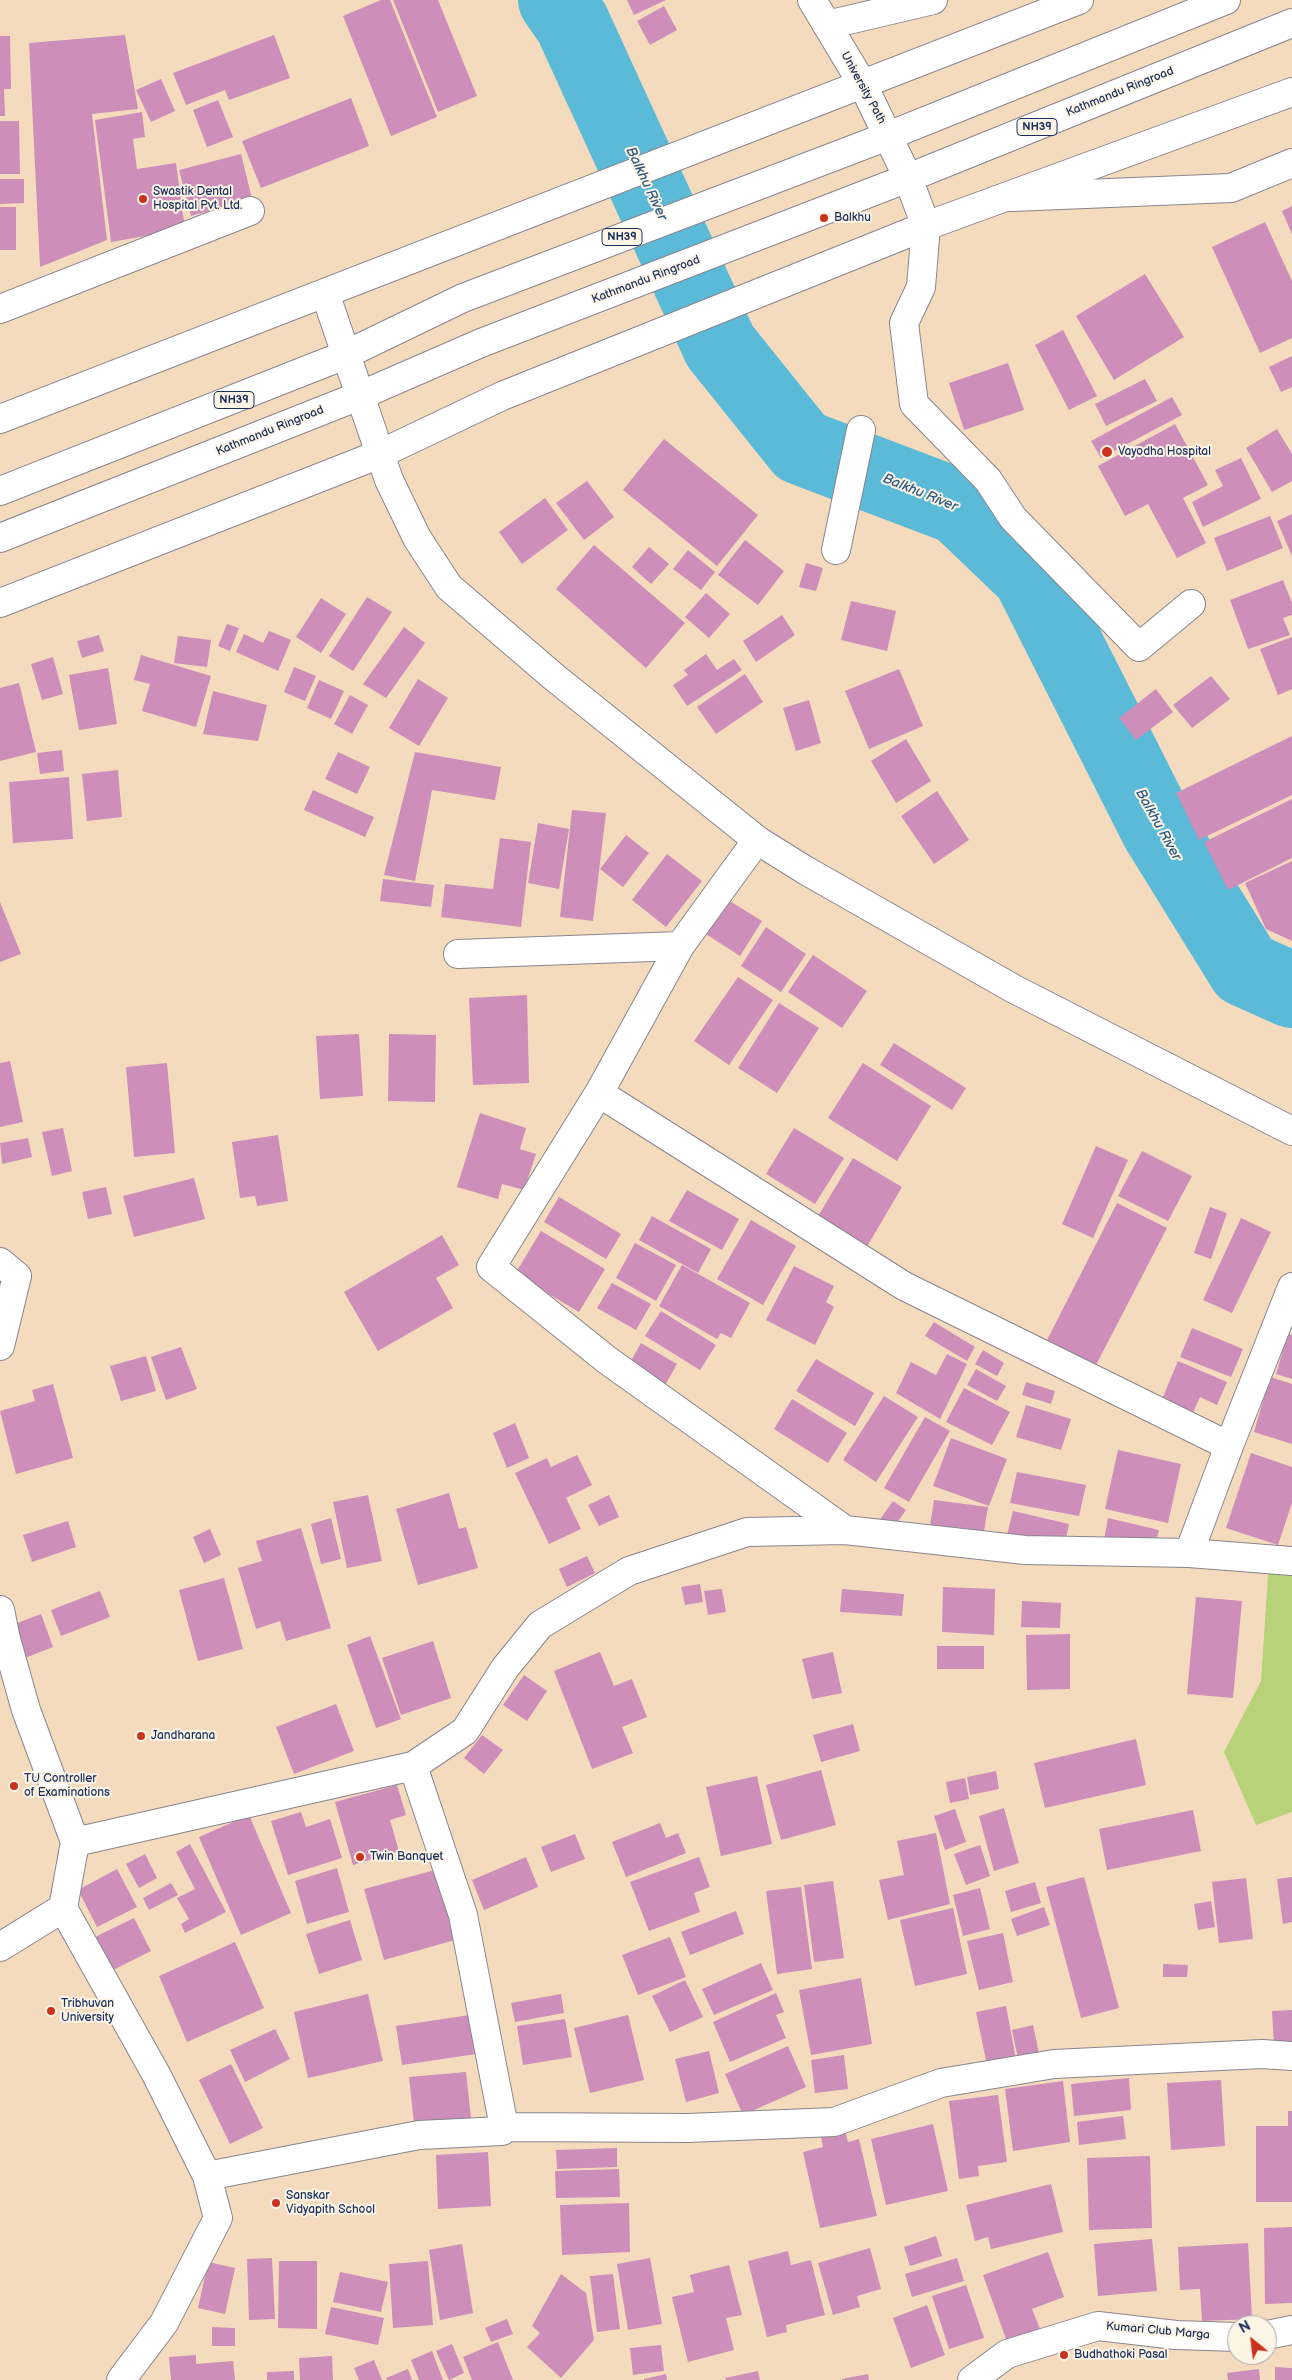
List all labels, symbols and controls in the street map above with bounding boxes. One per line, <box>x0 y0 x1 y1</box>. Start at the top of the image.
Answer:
street label: University Path <box>837 49 889 127</box>
street label: Kathmandu Ringroad <box>1064 64 1176 120</box>
road number: NH39 <box>1017 118 1057 136</box>
water label: Balkhu River <box>622 145 670 223</box>
place label: Swastik Dental Hospital Pvt. Ltd. <box>153 185 242 213</box>
marker: Swastik Dental Hospital Pvt. Ltd. <box>137 193 149 205</box>
place label: Balkhu <box>834 211 871 225</box>
marker: Balkhu <box>818 212 830 224</box>
road number: NH39 <box>602 228 642 246</box>
street label: Kathmandu Ringroad <box>590 253 702 307</box>
road number: NH39 <box>214 392 254 408</box>
street label: Kathmandu Ringroad <box>214 403 326 459</box>
marker: Vayodha Hospital <box>1100 445 1114 459</box>
place label: Vayodha Hospital <box>1118 445 1211 459</box>
water label: Balkhu River <box>880 470 960 516</box>
water label: Balkhu River <box>1131 786 1185 864</box>
place label: Jandharana <box>151 1729 215 1743</box>
marker: Jandharana <box>135 1730 147 1742</box>
place label: TU Controller of Examinations <box>24 1772 110 1800</box>
marker: TU Controller of Examinations <box>8 1780 20 1792</box>
place label: Twin Banquet <box>370 1850 443 1864</box>
marker: Twin Banquet <box>354 1851 366 1863</box>
place label: Tribhuvan University <box>61 1997 114 2025</box>
marker: Tribhuvan University <box>45 2005 57 2017</box>
place label: Sanskar Vidyapith School <box>286 2189 375 2217</box>
marker: Sanskar Vidyapith School <box>270 2197 282 2209</box>
north arrow <box>1227 2315 1277 2365</box>
text: N <box>1236 2317 1254 2337</box>
street label: Kumari Club Marga <box>1105 2319 1211 2343</box>
place label: Budhathoki Pasal <box>1074 2348 1168 2362</box>
marker: Budhathoki Pasal <box>1058 2349 1070 2361</box>

